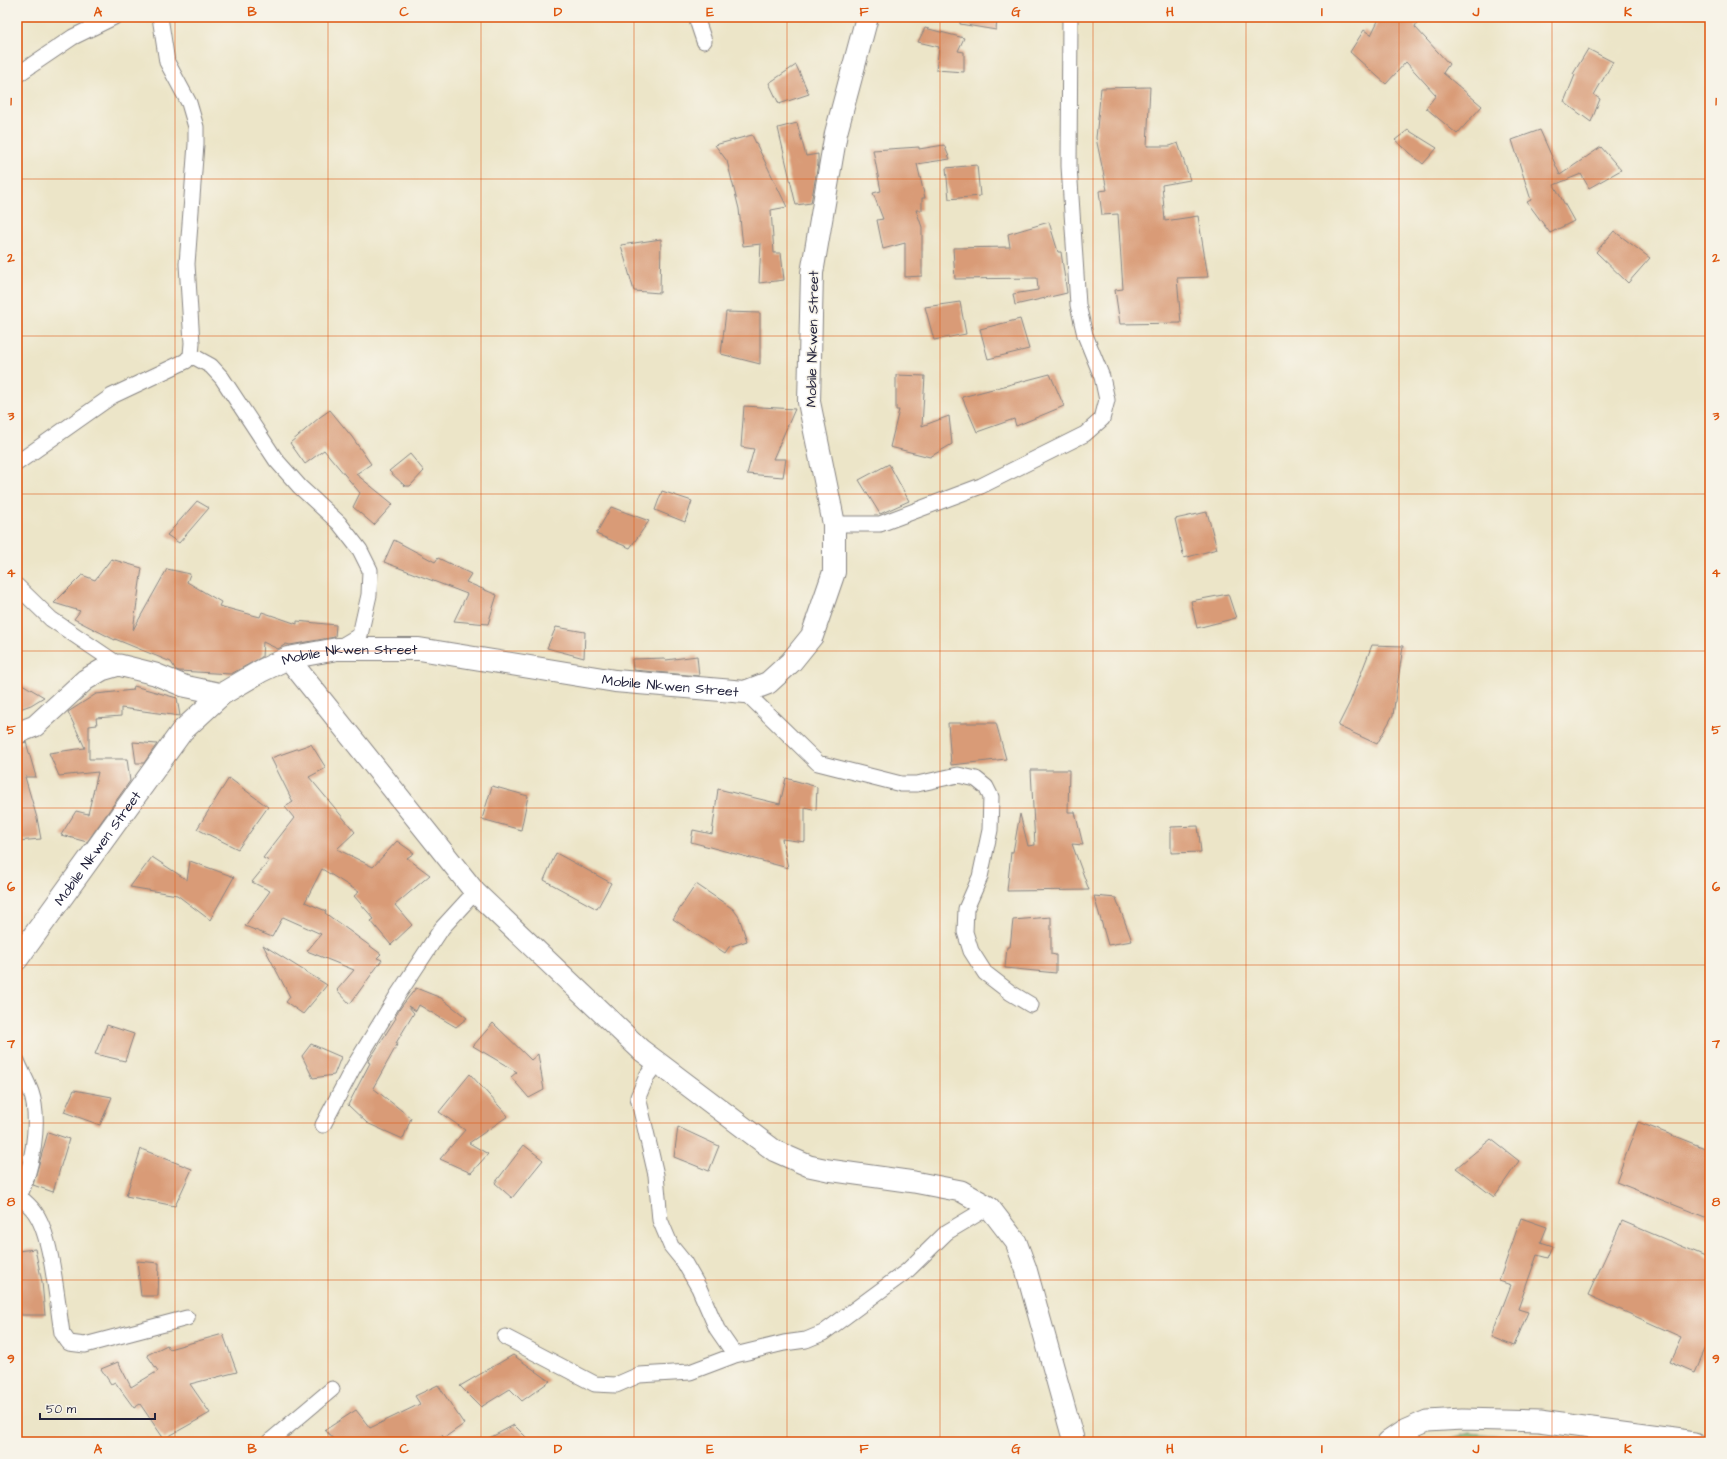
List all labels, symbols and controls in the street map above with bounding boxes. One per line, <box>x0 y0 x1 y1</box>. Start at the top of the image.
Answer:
text: A <box>94 3 103 21</box>
text: B <box>247 3 257 21</box>
text: C <box>399 3 409 21</box>
text: D <box>554 3 563 21</box>
text: E <box>706 3 714 21</box>
text: F <box>859 3 869 21</box>
text: G <box>1011 3 1021 21</box>
text: H <box>1166 3 1174 21</box>
text: I <box>1321 3 1323 21</box>
text: J <box>1472 3 1480 21</box>
text: K <box>1624 3 1632 21</box>
text: 1 <box>10 92 12 110</box>
text: 1 <box>1715 92 1717 110</box>
text: 2 <box>6 249 15 267</box>
text: 2 <box>1711 249 1720 267</box>
street label: Mobile Nkwen Street <box>802 270 824 408</box>
text: 3 <box>7 407 15 425</box>
text: 3 <box>1712 407 1720 425</box>
text: 4 <box>7 564 16 582</box>
text: 4 <box>1712 564 1721 582</box>
street label: Mobile Nkwen Street <box>278 640 418 671</box>
street label: Mobile Nkwen Street <box>600 670 740 702</box>
text: 5 <box>6 721 16 739</box>
text: 5 <box>1711 721 1721 739</box>
street label: Mobile Nkwen Street <box>50 787 147 910</box>
text: 6 <box>7 878 16 896</box>
text: 6 <box>1712 878 1721 896</box>
text: 7 <box>6 1035 16 1053</box>
text: 7 <box>1711 1035 1721 1053</box>
text: 8 <box>7 1193 16 1211</box>
text: 8 <box>1712 1193 1721 1211</box>
text: 9 <box>7 1350 15 1368</box>
text: 9 <box>1712 1350 1720 1368</box>
scale bar <box>40 1395 155 1421</box>
text: 50 m <box>46 1401 77 1418</box>
text: A <box>94 1440 103 1458</box>
text: B <box>247 1440 257 1458</box>
text: C <box>399 1440 409 1458</box>
text: D <box>554 1440 563 1458</box>
text: E <box>706 1440 714 1458</box>
text: F <box>859 1440 869 1458</box>
text: G <box>1011 1440 1021 1458</box>
text: H <box>1166 1440 1174 1458</box>
text: I <box>1321 1440 1323 1458</box>
text: J <box>1472 1440 1480 1458</box>
text: K <box>1624 1440 1632 1458</box>

